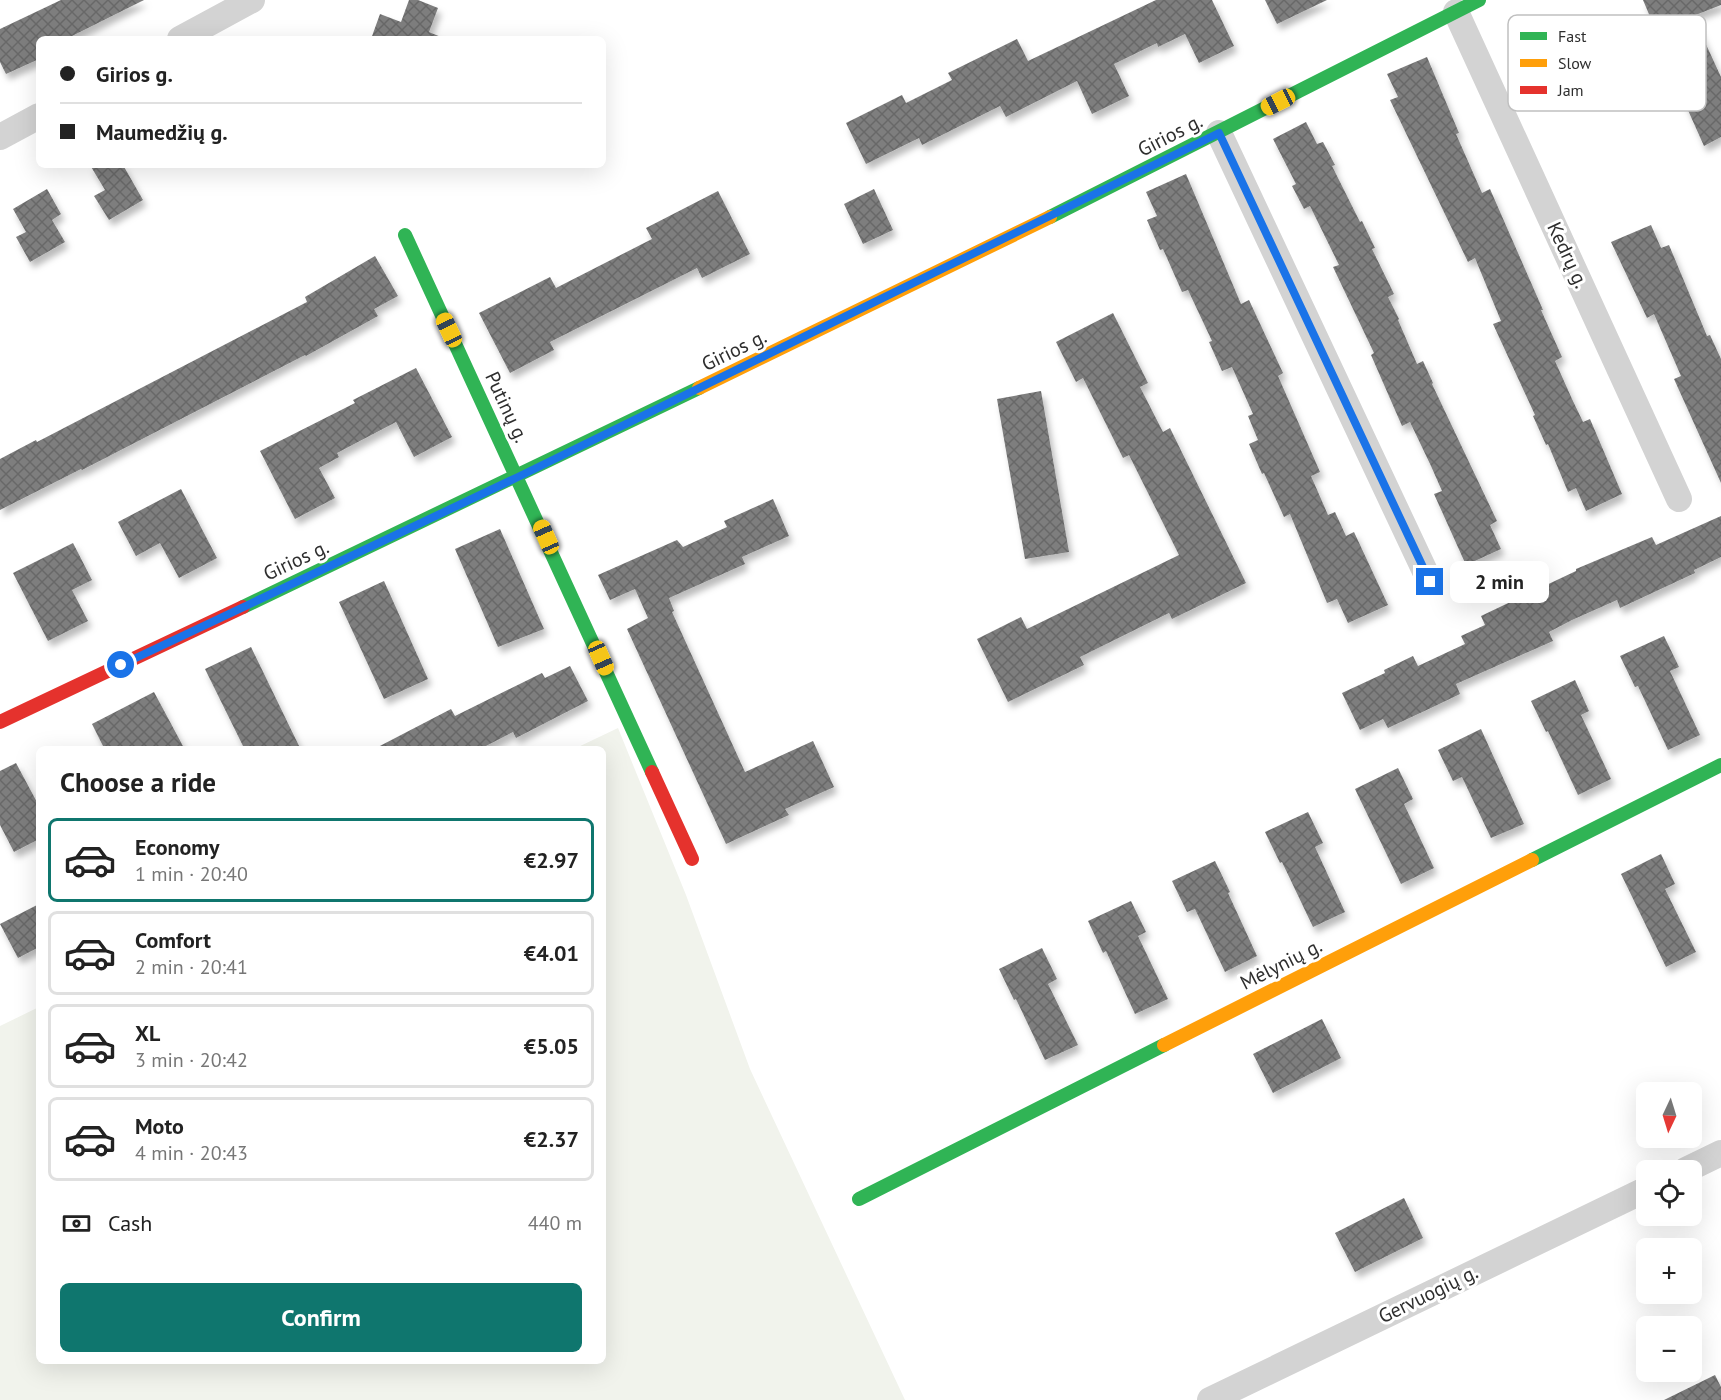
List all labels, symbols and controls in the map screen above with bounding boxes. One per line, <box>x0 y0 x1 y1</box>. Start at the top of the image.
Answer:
legend <box>1508 15 1706 111</box>
text: Fast <box>1558 26 1587 46</box>
text: Slow <box>1558 53 1592 73</box>
text: Girios g. <box>96 60 173 88</box>
text: Jam <box>1557 80 1584 100</box>
car <box>1258 86 1298 118</box>
street label: Girios g. <box>1133 108 1207 162</box>
text: Maumedžių g. <box>96 118 228 146</box>
street label: Kedrų g. <box>1541 218 1595 292</box>
car <box>433 310 465 350</box>
street label: Girios g. <box>697 323 771 377</box>
street label: Putinų g. <box>479 367 535 447</box>
car <box>530 517 562 557</box>
street label: Girios g. <box>259 534 333 586</box>
callout: 2 min <box>1451 561 1550 603</box>
route end <box>1416 568 1443 595</box>
text: 2 min <box>1475 569 1524 595</box>
car <box>585 638 617 678</box>
route start <box>107 651 134 678</box>
text: Choose a ride <box>60 765 216 799</box>
icon: car <box>63 833 117 887</box>
text: Economy <box>135 833 219 861</box>
text: €2.97 <box>524 846 579 874</box>
text: 1 min · 20:40 <box>135 861 248 887</box>
icon: car <box>63 926 117 980</box>
text: Comfort <box>135 926 211 954</box>
street label: Mėlynių g. <box>1236 932 1326 996</box>
text: €4.01 <box>524 939 579 967</box>
text: 2 min · 20:41 <box>135 954 248 980</box>
icon: car <box>63 1019 117 1073</box>
text: XL <box>135 1019 160 1047</box>
text: €5.05 <box>524 1032 579 1060</box>
text: 3 min · 20:42 <box>135 1047 248 1073</box>
north arrow <box>1636 1082 1702 1148</box>
map controls <box>1636 1082 1702 1382</box>
icon: car <box>63 1112 117 1166</box>
text: Moto <box>135 1112 184 1140</box>
text: €2.37 <box>524 1125 579 1153</box>
text: 4 min · 20:43 <box>135 1140 248 1166</box>
button: locate <box>1636 1160 1702 1226</box>
icon: cash <box>60 1207 93 1240</box>
text: Cash <box>108 1209 152 1237</box>
text: 440 m <box>528 1210 582 1236</box>
button: + <box>1636 1238 1702 1304</box>
street label: Gervuogių g. <box>1374 1259 1482 1329</box>
button: Confirm <box>60 1283 582 1352</box>
button: − <box>1636 1316 1702 1382</box>

